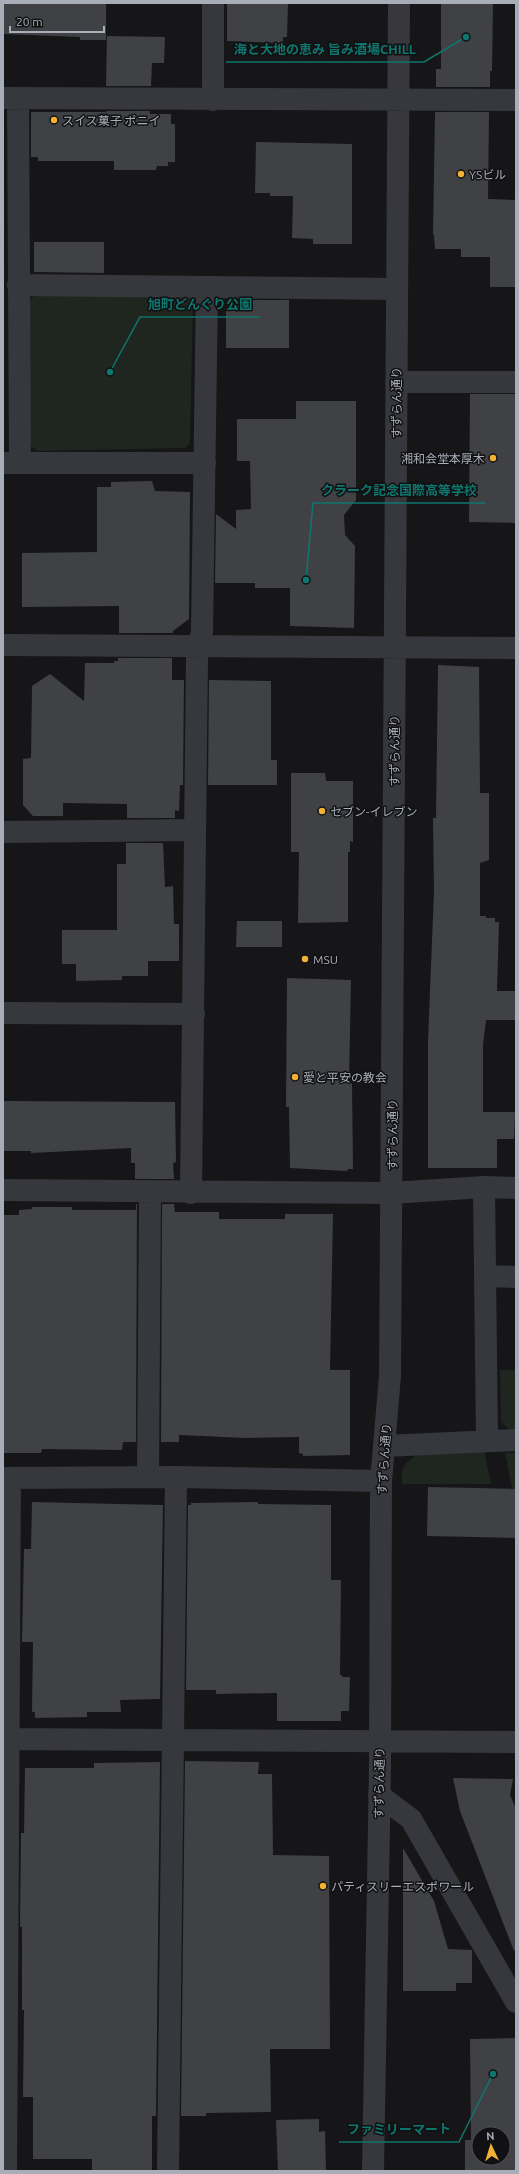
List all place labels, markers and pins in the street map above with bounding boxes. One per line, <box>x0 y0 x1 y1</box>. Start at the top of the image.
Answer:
callout: 海と大地の恵み 旨み酒場CHILL <box>226 37 424 62</box>
place label: スイス菓子 ポニイ <box>62 114 160 127</box>
marker: スイス菓子 ポニイ <box>49 115 59 125</box>
place label: YSビル <box>469 168 506 181</box>
marker: YSビル <box>456 169 466 179</box>
callout: 旭町どんぐり公園 <box>140 292 260 317</box>
place label: 湘和会堂本厚木 <box>401 452 485 465</box>
marker: 湘和会堂本厚木 <box>488 453 498 463</box>
callout: クラーク記念国際高等学校 <box>313 478 485 503</box>
place label: セブン-イレブン <box>330 805 417 818</box>
marker: セブン-イレブン <box>317 806 327 816</box>
place label: MSU <box>313 953 338 966</box>
marker: MSU <box>300 954 310 964</box>
place label: 愛と平安の教会 <box>303 1071 387 1084</box>
marker: 愛と平安の教会 <box>290 1072 300 1082</box>
place label: パティスリーエスポワール <box>331 1880 474 1893</box>
marker: パティスリーエスポワール <box>318 1881 328 1891</box>
callout: ファミリーマート <box>339 2117 459 2142</box>

